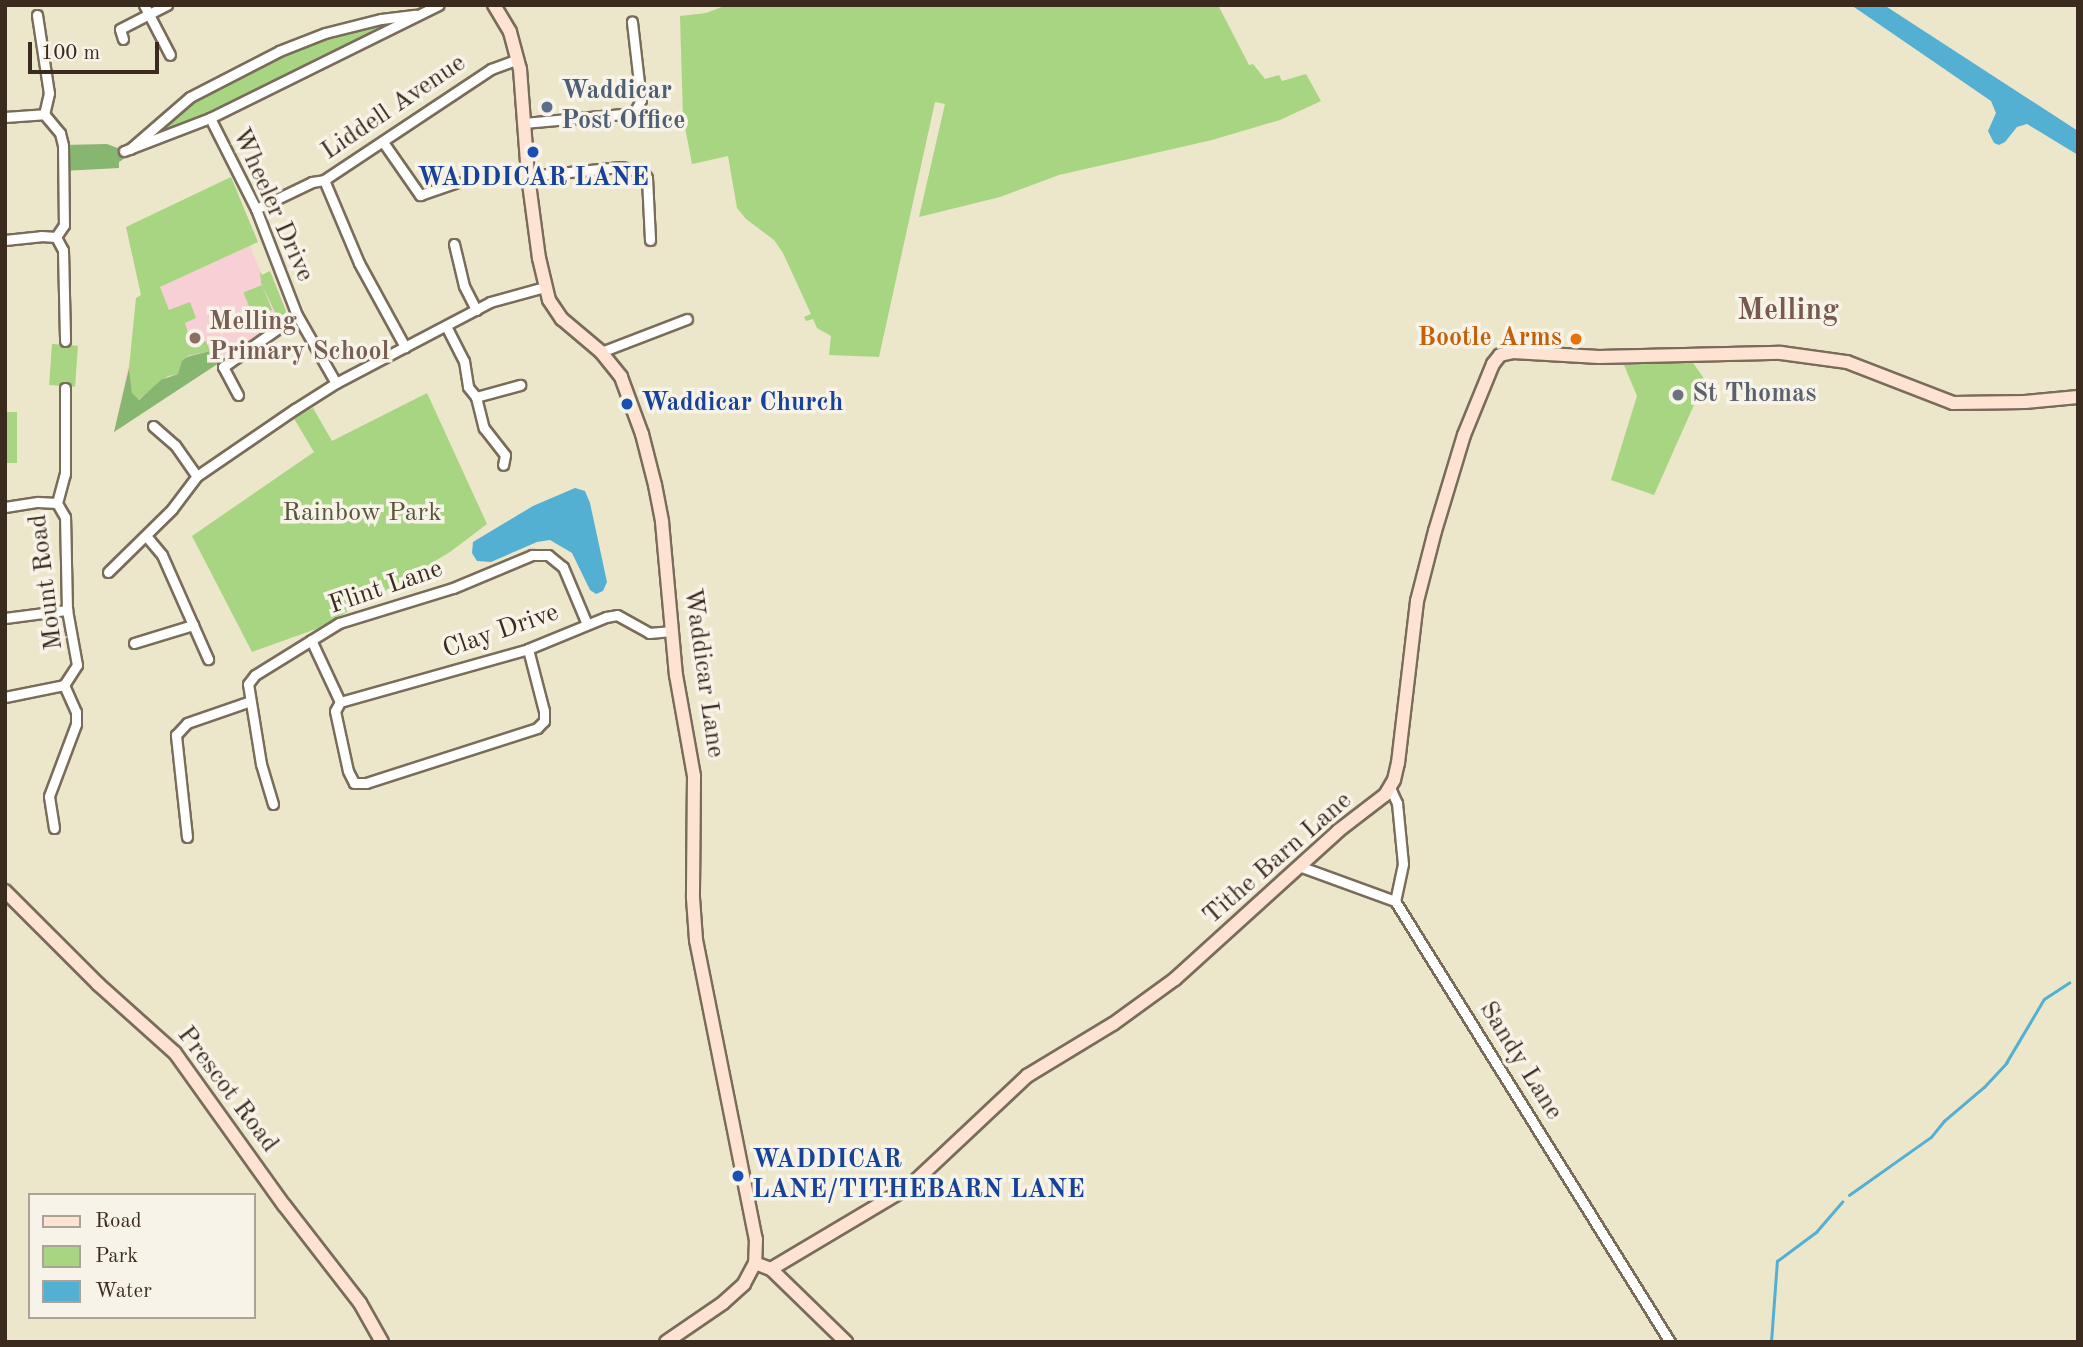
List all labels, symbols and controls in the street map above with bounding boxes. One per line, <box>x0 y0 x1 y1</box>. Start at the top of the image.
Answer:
scale bar <box>32 28 163 72</box>
text: 100 m <box>41 43 100 64</box>
street label: Liddell Avenue <box>316 48 472 168</box>
place label: Waddicar Post Office <box>561 76 686 138</box>
marker: Waddicar Post Office <box>539 99 555 115</box>
street label: Wheeler Drive <box>224 123 320 287</box>
marker: WADDICAR LANE <box>525 144 541 160</box>
place label: WADDICAR LANE <box>417 163 649 195</box>
district label: Melling <box>1737 293 1839 329</box>
place label: Melling Primary School <box>209 307 389 368</box>
place label: Bootle Arms <box>1417 323 1562 355</box>
marker: Melling Primary School <box>187 330 203 346</box>
marker: Bootle Arms <box>1568 331 1584 347</box>
place label: St Thomas <box>1692 379 1816 411</box>
marker: St Thomas <box>1670 387 1686 403</box>
place label: Waddicar Church <box>641 388 843 420</box>
marker: Waddicar Church <box>619 396 635 412</box>
park label: Rainbow Park <box>282 498 442 530</box>
street label: Mount Road <box>23 512 71 652</box>
street label: Flint Lane <box>325 554 447 622</box>
street label: Waddicar Lane <box>676 586 730 760</box>
street label: Clay Drive <box>439 598 563 666</box>
street label: Tithe Barn Lane <box>1197 786 1359 932</box>
street label: Sandy Lane <box>1471 996 1569 1126</box>
street label: Prescot Road <box>169 1021 285 1159</box>
place label: WADDICAR LANE/TITHEBARN LANE <box>752 1145 1085 1206</box>
marker: WADDICAR LANE/TITHEBARN LANE <box>730 1168 746 1184</box>
legend <box>28 1193 256 1319</box>
text: Road <box>95 1211 142 1232</box>
text: Park <box>95 1246 138 1267</box>
text: Water <box>95 1281 152 1302</box>

